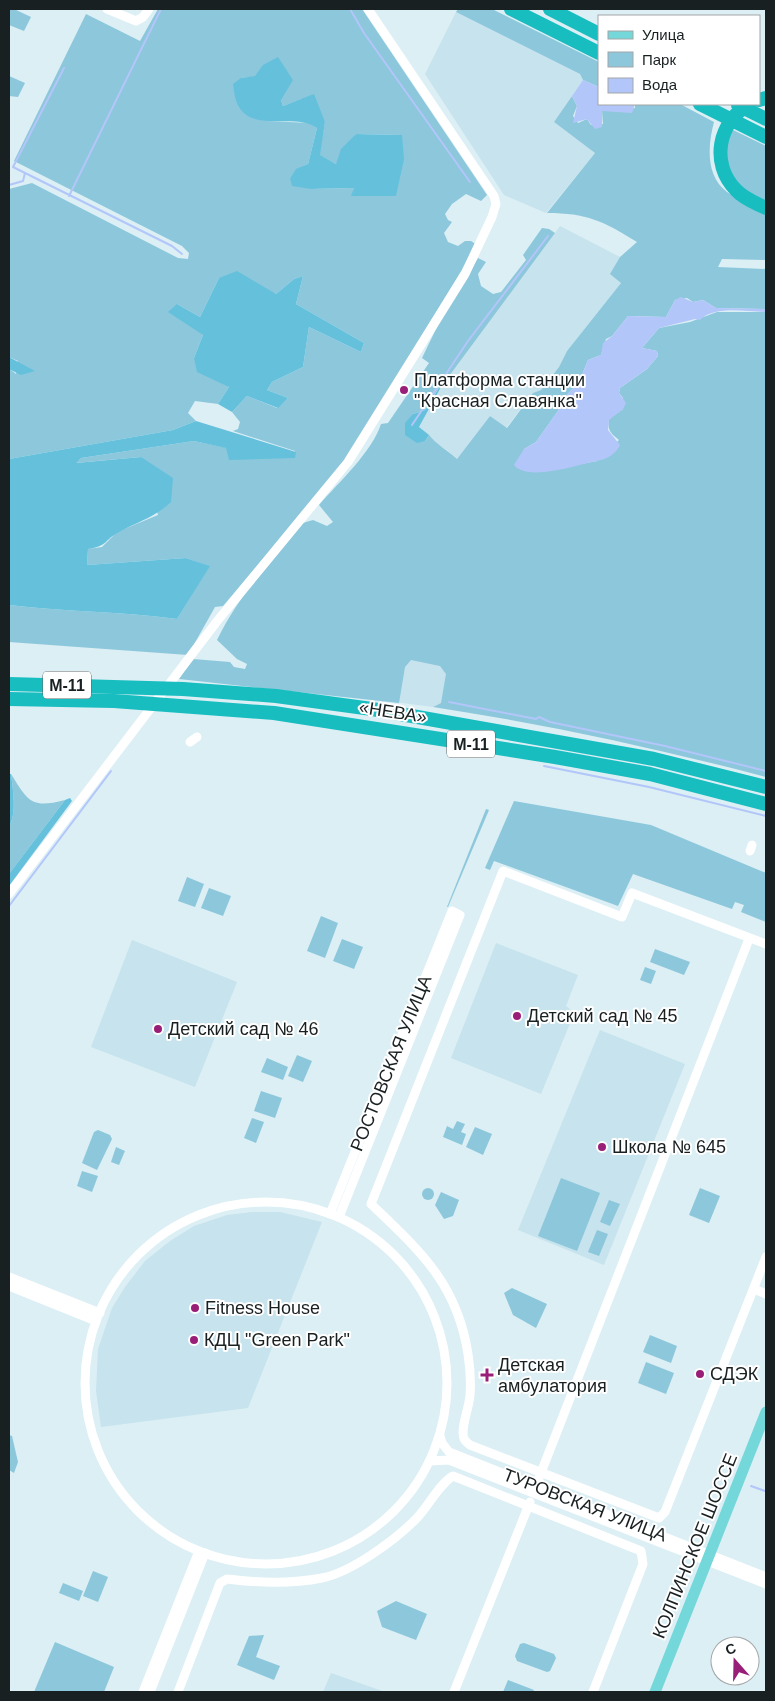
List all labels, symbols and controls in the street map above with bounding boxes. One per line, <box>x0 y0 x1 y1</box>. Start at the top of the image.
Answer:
legend <box>598 15 760 105</box>
text: Улица <box>642 26 685 43</box>
text: Парк <box>642 51 676 68</box>
text: Вода <box>642 76 678 93</box>
place label: Платформа станции "Красная Славянка" <box>414 370 585 411</box>
marker: Платформа станции "Красная Славянка" <box>398 384 410 396</box>
road number: М-11 <box>43 672 91 698</box>
street label: «НЕВА» <box>358 697 428 727</box>
road number: М-11 <box>447 731 495 758</box>
street label: РОСТОВСКАЯ УЛИЦА <box>347 972 435 1154</box>
place label: Детский сад № 45 <box>527 1006 677 1026</box>
marker: Детский сад № 45 <box>511 1010 523 1022</box>
place label: Детский сад № 46 <box>168 1019 318 1039</box>
marker: Детский сад № 46 <box>152 1023 164 1035</box>
place label: Школа № 645 <box>612 1137 726 1157</box>
marker: Школа № 645 <box>596 1141 608 1153</box>
place label: Fitness House <box>205 1298 320 1318</box>
marker: Fitness House <box>189 1302 201 1314</box>
place label: КДЦ "Green Park" <box>204 1330 350 1350</box>
marker: КДЦ "Green Park" <box>188 1334 200 1346</box>
place label: Детская амбулатория <box>498 1355 607 1396</box>
place label: СДЭК <box>710 1364 759 1384</box>
marker: Детская амбулатория <box>480 1368 494 1382</box>
marker: СДЭК <box>694 1368 706 1380</box>
street label: КОЛПИНСКОЕ ШОССЕ <box>649 1451 741 1641</box>
street label: ТУРОВСКАЯ УЛИЦА <box>500 1465 670 1545</box>
north arrow <box>710 1636 760 1686</box>
text: С <box>723 1640 738 1658</box>

